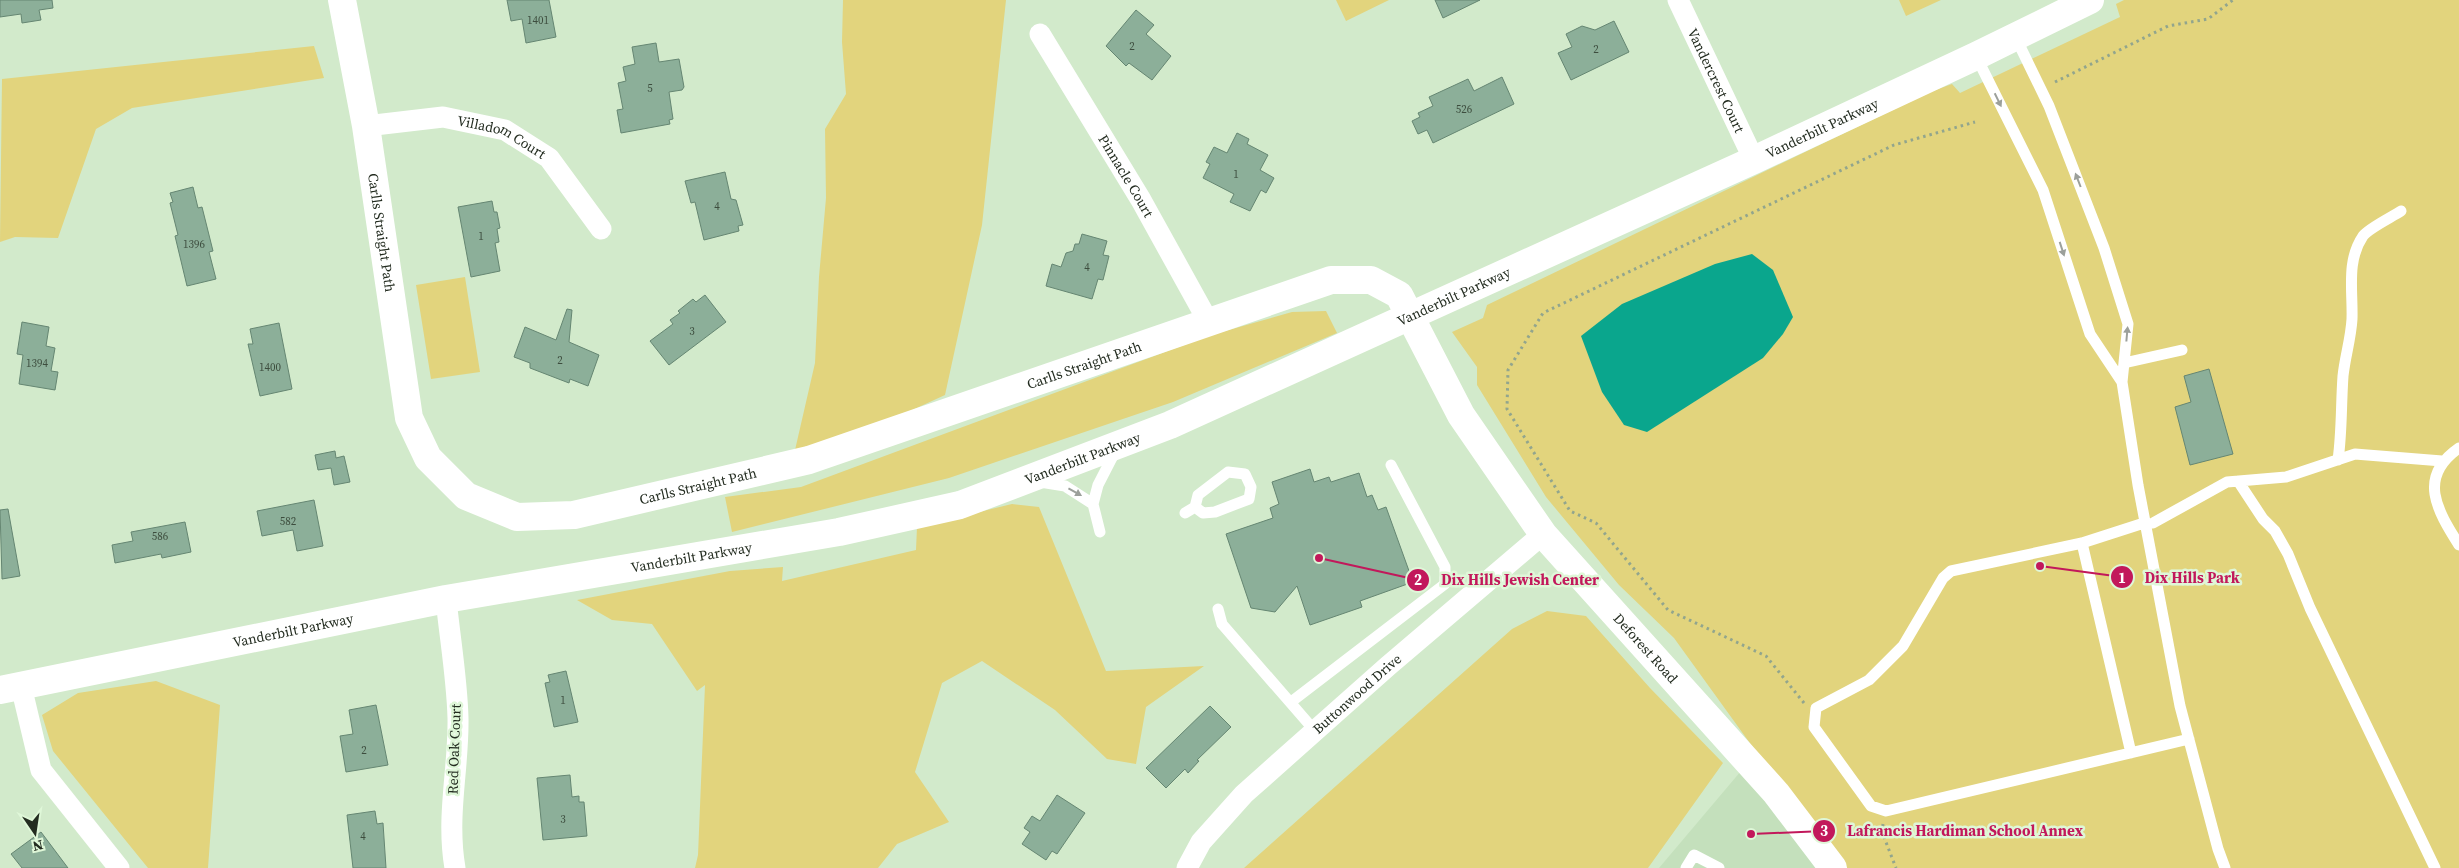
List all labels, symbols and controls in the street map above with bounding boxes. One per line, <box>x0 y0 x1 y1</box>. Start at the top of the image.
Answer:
house number: 1401 <box>527 13 549 28</box>
street label: Vandercrest Court <box>1683 25 1750 136</box>
house number: 2 <box>1129 39 1135 54</box>
house number: 2 <box>1593 42 1599 57</box>
house number: 5 <box>647 81 653 96</box>
street label: Vanderbilt Parkway <box>1762 93 1882 163</box>
one-way arrow <box>1994 93 2002 107</box>
house number: 526 <box>1456 102 1473 117</box>
street label: Villadom Court <box>455 110 550 164</box>
street label: Pinnacle Court <box>1093 131 1159 221</box>
house number: 1 <box>1233 167 1239 182</box>
street label: Carlls Straight Path <box>363 172 400 293</box>
one-way arrow <box>2074 172 2082 187</box>
house number: 4 <box>714 199 720 214</box>
house number: 1 <box>478 229 484 244</box>
house number: 1396 <box>183 237 205 252</box>
one-way arrow <box>2059 241 2066 256</box>
house number: 4 <box>1084 260 1090 275</box>
street label: Vanderbilt Parkway <box>1394 262 1514 331</box>
house number: 3 <box>689 324 695 339</box>
one-way arrow <box>2123 325 2131 341</box>
street label: Carlls Straight Path <box>1024 336 1144 394</box>
house number: 2 <box>557 353 563 368</box>
house number: 1394 <box>26 356 48 371</box>
house number: 1400 <box>259 360 281 375</box>
street label: Vanderbilt Parkway <box>1022 427 1144 489</box>
street label: Carlls Straight Path <box>637 463 759 509</box>
one-way arrow <box>1068 487 1081 496</box>
house number: 582 <box>280 514 297 529</box>
house number: 586 <box>152 529 169 544</box>
street label: Vanderbilt Parkway <box>629 537 754 577</box>
callout: Dix Hills Park <box>2110 562 2250 592</box>
callout: Dix Hills Jewish Center <box>1405 565 1609 595</box>
text: 1 <box>2118 567 2126 588</box>
text: Dix Hills Park <box>2144 567 2240 588</box>
text: 2 <box>1414 569 1422 590</box>
text: Dix Hills Jewish Center <box>1441 569 1599 590</box>
street label: Vanderbilt Parkway <box>231 608 356 652</box>
street label: Deforest Road <box>1609 609 1683 688</box>
street label: Buttonwood Drive <box>1308 649 1406 739</box>
house number: 1 <box>560 693 566 708</box>
street label: Red Oak Court <box>442 703 466 795</box>
house number: 2 <box>361 743 367 758</box>
north arrow <box>10 808 60 858</box>
house number: 3 <box>560 812 566 827</box>
callout: Lafrancis Hardiman School Annex <box>1812 816 2093 846</box>
text: 3 <box>1820 820 1828 841</box>
text: Lafrancis Hardiman School Annex <box>1847 820 2084 841</box>
house number: 4 <box>360 829 366 844</box>
text: N <box>31 835 45 857</box>

